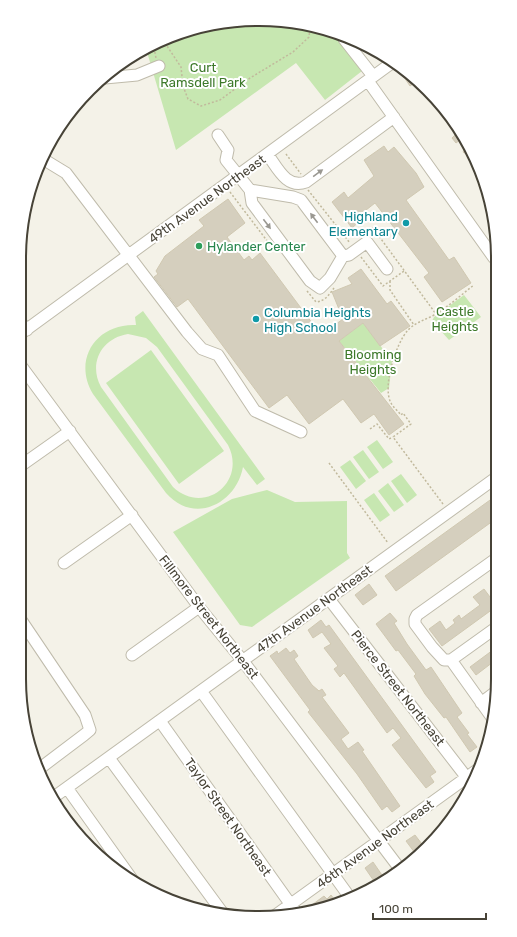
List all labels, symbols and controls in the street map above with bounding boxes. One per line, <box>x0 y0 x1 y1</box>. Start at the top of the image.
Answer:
park label: Curt Ramsdell Park <box>160 60 246 90</box>
street label: 49th Avenue Northeast <box>146 152 268 246</box>
one-way arrow <box>312 169 323 177</box>
place label: Highland Elementary <box>329 209 398 239</box>
one-way arrow <box>310 212 318 223</box>
marker: Highland Elementary <box>401 218 411 228</box>
one-way arrow <box>263 219 271 229</box>
place label: Hylander Center <box>207 239 306 254</box>
marker: Hylander Center <box>194 241 204 251</box>
park label: Castle Heights <box>431 304 479 335</box>
place label: Columbia Heights High School <box>264 305 371 336</box>
marker: Columbia Heights High School <box>251 314 261 324</box>
park label: Blooming Heights <box>344 347 402 378</box>
street label: Fillmore Street Northeast <box>156 552 262 682</box>
street label: 47th Avenue Northeast <box>253 562 375 656</box>
street label: Pierce Street Northeast <box>348 627 448 749</box>
street label: Taylor Street Northeast <box>182 755 274 879</box>
street label: 46th Avenue Northeast <box>314 796 436 892</box>
scale bar <box>373 895 486 921</box>
text: 100 m <box>379 902 413 916</box>

